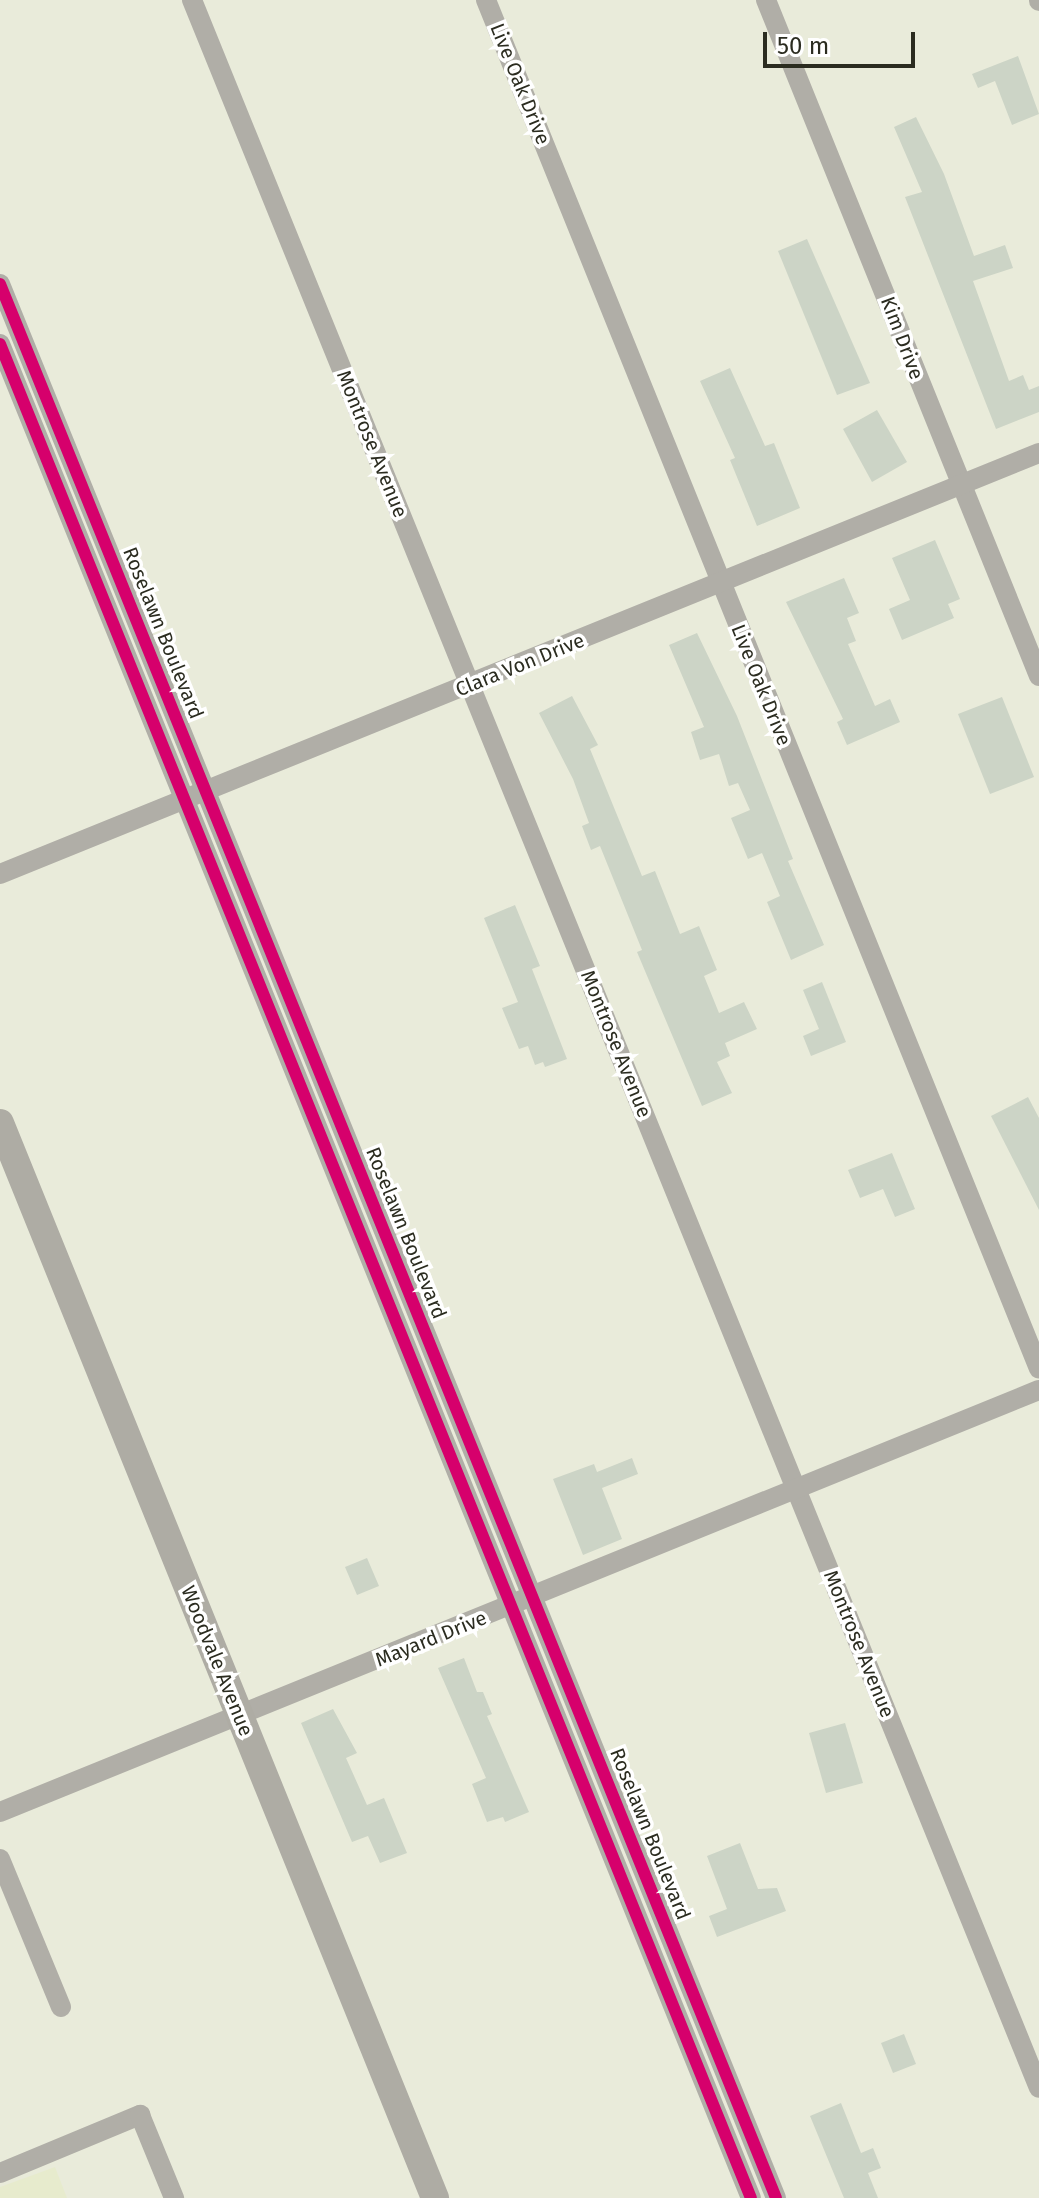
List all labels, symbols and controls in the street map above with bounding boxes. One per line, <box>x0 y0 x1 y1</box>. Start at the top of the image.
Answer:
scale bar <box>767 16 919 66</box>
street label: Live Oak Drive <box>485 20 555 148</box>
text: 50 m <box>777 32 829 60</box>
street label: Kim Drive <box>875 293 929 383</box>
street label: Montrose Avenue <box>331 367 413 521</box>
street label: Roselawn Boulevard <box>118 544 208 722</box>
street label: Live Oak Drive <box>726 621 796 749</box>
street label: Clara Von Drive <box>452 628 588 702</box>
street label: Montrose Avenue <box>575 967 657 1121</box>
street label: Roselawn Boulevard <box>361 1144 451 1322</box>
street label: Montrose Avenue <box>818 1567 900 1721</box>
street label: Woodvale Avenue <box>176 1582 258 1740</box>
street label: Mayard Drive <box>372 1606 490 1672</box>
street label: Roselawn Boulevard <box>605 1745 695 1923</box>

